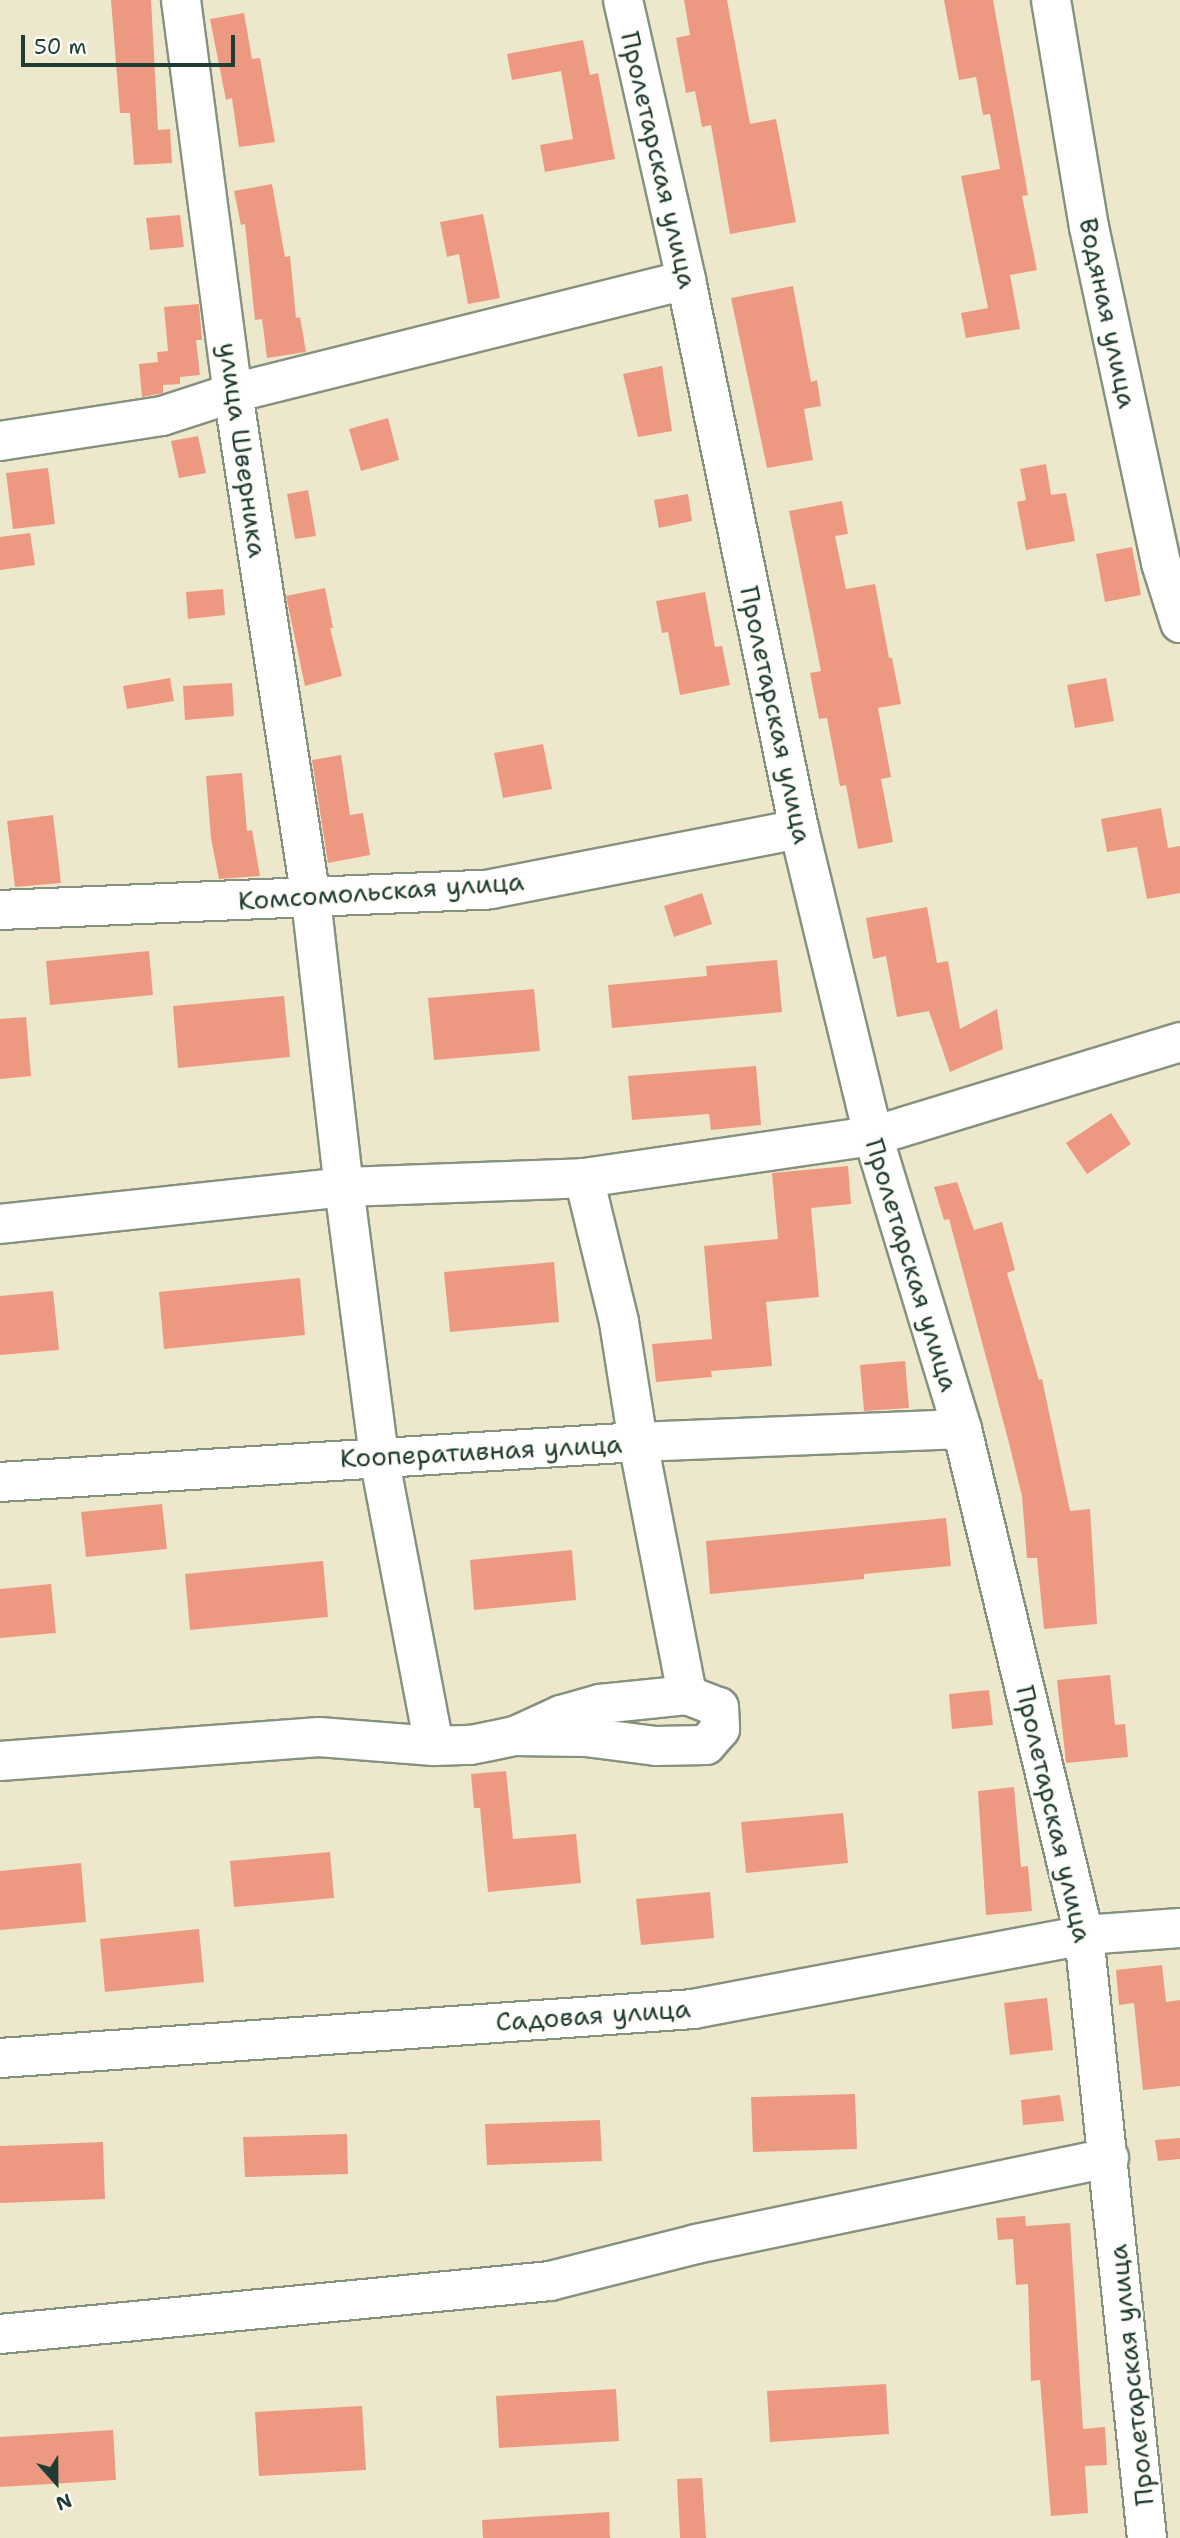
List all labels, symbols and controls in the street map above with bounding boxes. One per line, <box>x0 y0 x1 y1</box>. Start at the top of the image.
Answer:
scale bar <box>24 21 238 65</box>
street label: Пролетарская улица <box>614 28 704 292</box>
text: 50 m <box>34 33 87 61</box>
street label: Водяная улица <box>1073 215 1143 411</box>
street label: улица Шверника <box>212 340 274 560</box>
street label: Пролетарская улица <box>733 583 819 847</box>
street label: Комсомольская улица <box>237 865 525 917</box>
street label: Пролетарская улица <box>859 1135 965 1395</box>
street label: Кооперативная улица <box>339 1428 623 1474</box>
street label: Пролетарская улица <box>1009 1682 1099 1946</box>
street label: Садовая улица <box>494 1993 692 2037</box>
street label: Пролетарская улица <box>1102 2243 1160 2507</box>
north arrow <box>21 2447 91 2517</box>
text: N <box>52 2488 75 2516</box>

